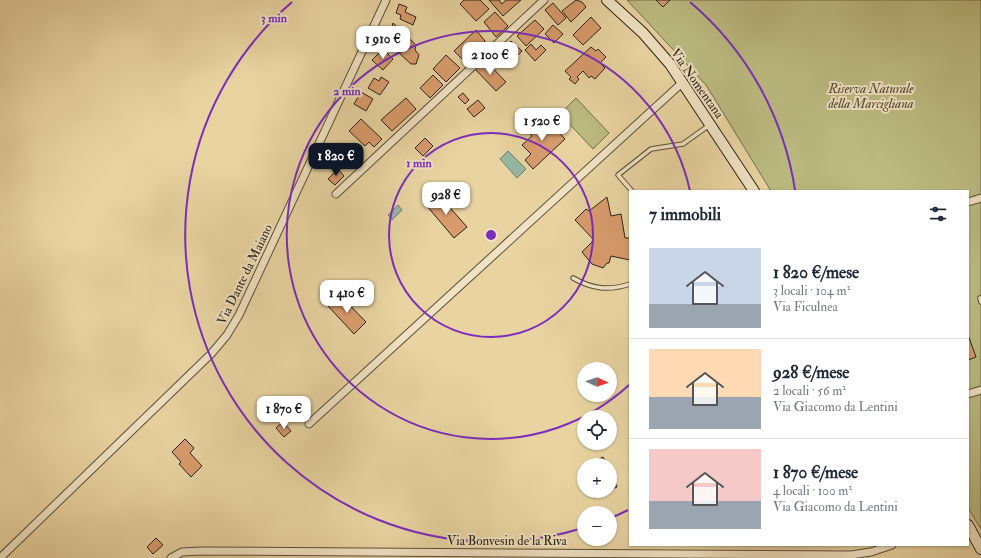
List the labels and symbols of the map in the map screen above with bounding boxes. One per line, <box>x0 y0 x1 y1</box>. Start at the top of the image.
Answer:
text: 3 min <box>261 11 288 26</box>
pin: 1 910 € <box>346 26 420 60</box>
pin: 2 100 € <box>453 42 527 76</box>
street label: Via Nomentana <box>667 45 728 122</box>
park label: Riserva Naturale della Marcigliana <box>827 81 914 112</box>
text: 2 min <box>333 84 361 99</box>
pin: 1 520 € <box>505 108 579 142</box>
pin: 1 820 € <box>299 143 373 177</box>
text: 1 min <box>406 156 433 171</box>
pin: 928 € <box>418 182 474 216</box>
street label: Via Dante da Maiano <box>214 222 276 327</box>
centre of rings <box>484 228 498 242</box>
pin: 1 410 € <box>310 280 384 314</box>
north arrow <box>577 362 617 402</box>
pin: 1 870 € <box>247 396 321 430</box>
street label: Via Bonvesin de la Riva <box>447 533 568 549</box>

